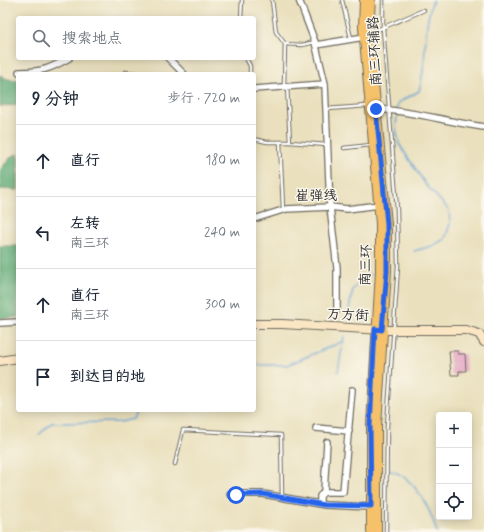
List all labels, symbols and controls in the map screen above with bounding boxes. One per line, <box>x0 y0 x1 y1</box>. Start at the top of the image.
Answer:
search box <box>16 16 256 60</box>
street label: 南三环辅路 <box>364 16 386 86</box>
icon: search <box>30 27 52 49</box>
text: 搜索地点 <box>62 29 122 49</box>
text: 9 分钟 <box>32 88 79 110</box>
text: 步行 · 720 m <box>168 90 240 107</box>
route end <box>367 100 385 118</box>
icon: ahead <box>32 150 54 172</box>
text: 直行 <box>70 151 100 171</box>
text: 180 m <box>205 152 240 169</box>
street label: 崔弹线 <box>295 187 337 205</box>
text: 左转 <box>70 214 100 234</box>
icon: left <box>32 222 54 244</box>
text: 240 m <box>204 224 240 241</box>
text: 南三环 <box>70 235 109 252</box>
street label: 南三环 <box>356 244 376 286</box>
text: 直行 <box>70 286 100 306</box>
icon: ahead <box>32 294 54 316</box>
text: 300 m <box>205 296 240 313</box>
street label: 万方街 <box>327 305 369 325</box>
text: 南三环 <box>70 307 109 324</box>
icon: arrive <box>32 366 54 388</box>
text: 到达目的地 <box>70 367 145 387</box>
map controls <box>436 412 472 520</box>
button: + <box>436 412 472 448</box>
button: − <box>436 448 472 484</box>
button: locate <box>436 484 472 520</box>
route start <box>227 486 245 504</box>

